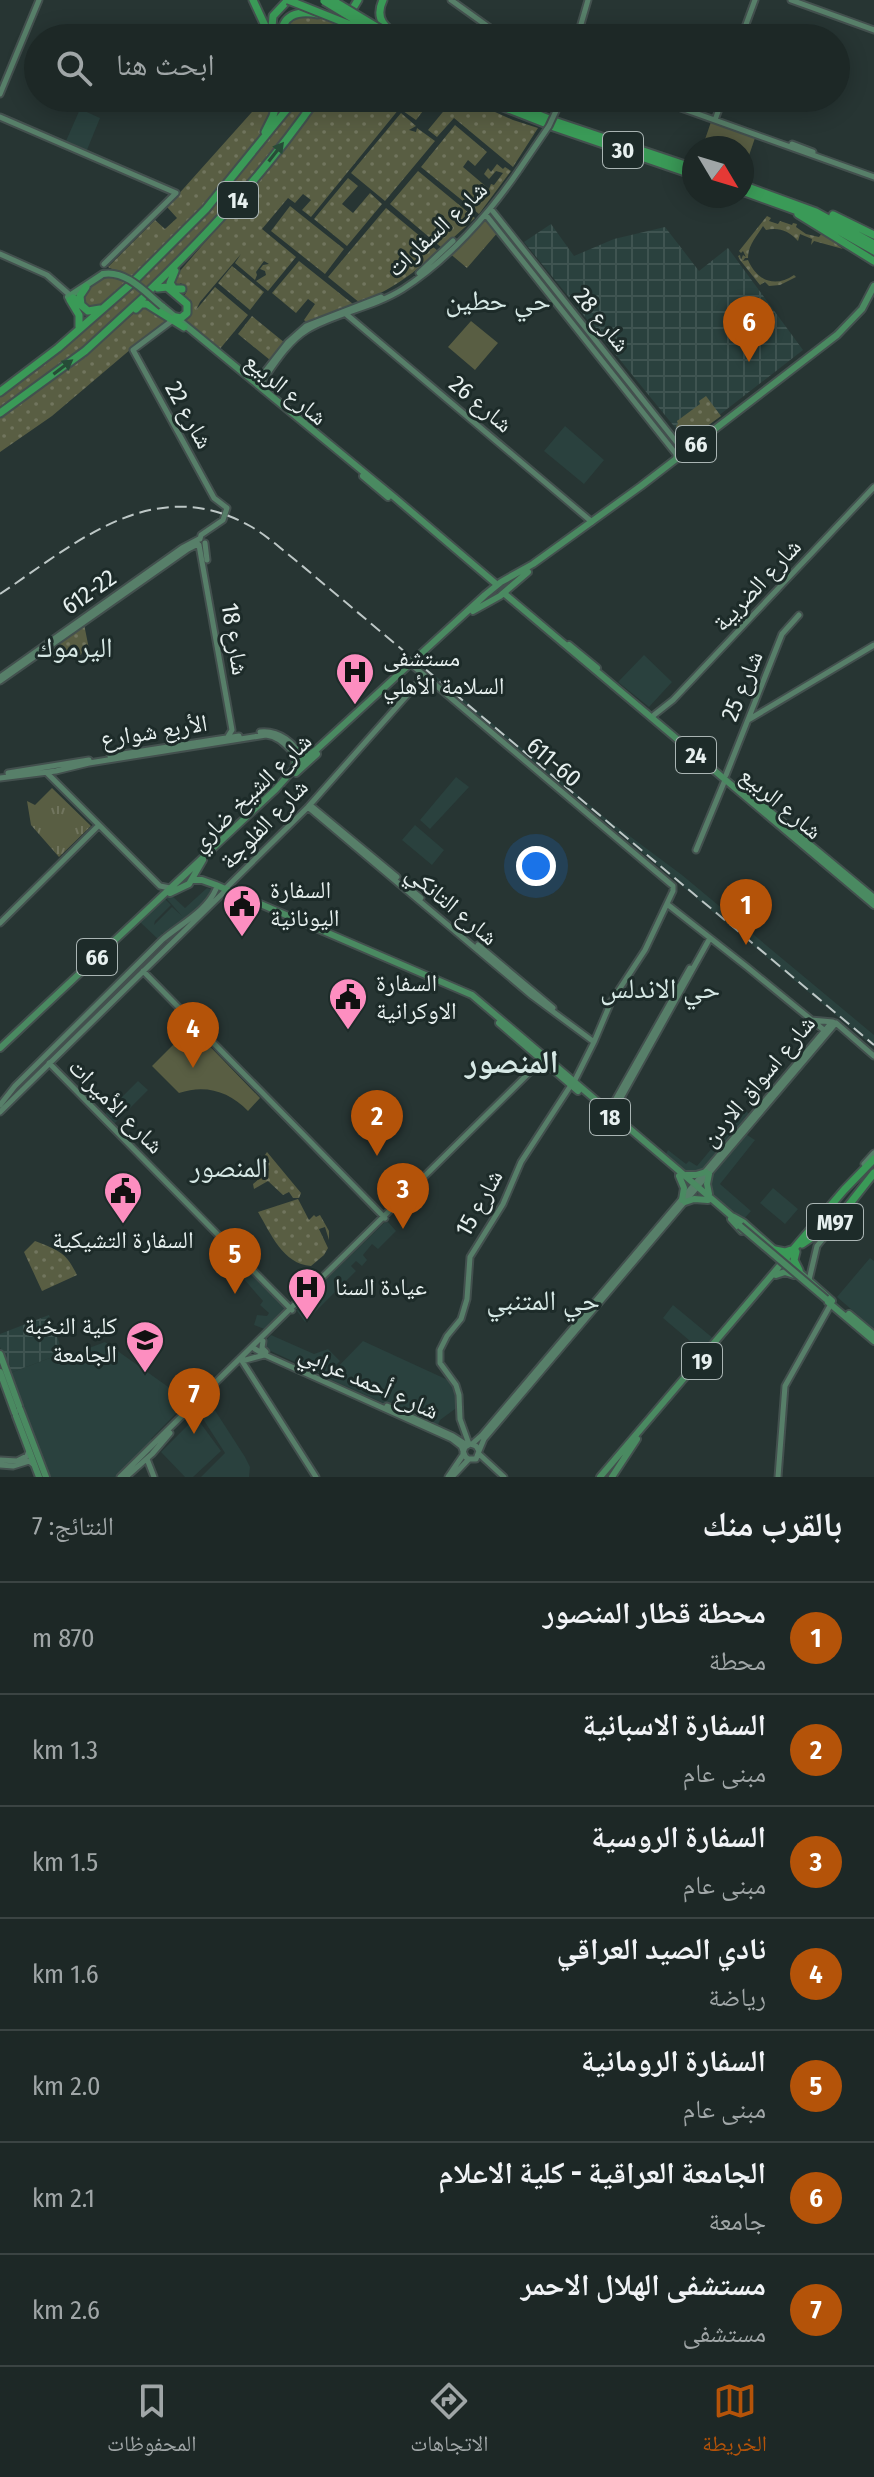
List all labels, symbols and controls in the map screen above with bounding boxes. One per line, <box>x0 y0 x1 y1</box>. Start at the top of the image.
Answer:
search box <box>24 24 850 112</box>
icon: search <box>52 46 96 90</box>
text: ابحث هنا <box>116 47 215 83</box>
road number: 30 <box>603 132 643 168</box>
north arrow <box>682 136 754 208</box>
one-way arrow <box>268 142 284 162</box>
street label: شارع السفارات <box>381 176 494 283</box>
road number: 14 <box>218 182 258 218</box>
street label: شارع 28 <box>567 282 636 358</box>
district label: حي حطين <box>445 284 551 323</box>
pin: 6 <box>723 296 775 362</box>
street label: شارع الربيع <box>239 347 333 432</box>
one-way arrow <box>53 360 73 376</box>
street label: شارع 26 <box>443 370 518 439</box>
street label: شارع 22 <box>158 377 219 454</box>
road number: 66 <box>676 426 716 462</box>
street label: شارع الضريبة <box>707 533 808 638</box>
street label: 612-22 <box>57 564 121 620</box>
street label: شارع 18 <box>215 601 255 677</box>
district label: اليرموك <box>37 631 113 664</box>
place label: مستشفى السلامة الأهلي <box>383 644 505 705</box>
street label: شارع 25 <box>715 647 770 725</box>
hospital icon: مستشفى السلامة الأهلي <box>334 651 376 706</box>
street label: الأربع شوارع <box>99 709 209 754</box>
street label: شارع الشيخ ضاري <box>185 727 321 860</box>
street label: 611-60 <box>521 731 587 793</box>
road number: 24 <box>676 737 716 773</box>
street label: شارع الربيع <box>734 761 828 846</box>
street label: شارع الفلوجة <box>214 773 315 876</box>
your location <box>516 846 556 886</box>
street label: شارع التانكي <box>397 859 503 955</box>
place label: السفارة اليونانية <box>270 876 339 932</box>
pin: 1 <box>720 879 772 945</box>
public building icon: السفارة اليونانية <box>221 883 263 938</box>
road number: 66 <box>77 939 117 975</box>
place label: السفارة الاوكرانية <box>376 969 457 1025</box>
district label: حي الاندلس <box>600 972 720 1011</box>
public building icon: السفارة الاوكرانية <box>327 976 369 1031</box>
pin: 4 <box>167 1002 219 1068</box>
street label: شارع اسواق الاردن <box>695 1010 822 1153</box>
district label: المنصور <box>463 1043 559 1081</box>
street label: شارع الأميرات <box>62 1053 169 1160</box>
pin: 2 <box>351 1090 403 1156</box>
road number: 18 <box>590 1099 630 1135</box>
district label: المنصور <box>189 1151 268 1184</box>
pin: 3 <box>377 1163 429 1229</box>
street label: شارع 15 <box>449 1165 509 1242</box>
public building icon: السفارة التشيكية <box>102 1170 144 1225</box>
road number: M97 <box>807 1204 863 1240</box>
place label: السفارة التشيكية <box>52 1226 194 1254</box>
pin: 5 <box>209 1228 261 1294</box>
hospital icon: عيادة السنا <box>286 1266 328 1321</box>
place label: عيادة السنا <box>335 1273 427 1301</box>
district label: حي المتنبي <box>486 1284 600 1323</box>
place label: كلية النخبة الجامعة <box>24 1312 117 1368</box>
school or university icon: كلية النخبة الجامعة <box>124 1319 166 1374</box>
street label: شارع أحمد عرابي <box>293 1339 443 1430</box>
road number: 19 <box>682 1343 722 1379</box>
pin: 7 <box>168 1368 220 1434</box>
text: بالقرب منك <box>702 1504 842 1545</box>
text: النتائج: 7 <box>32 1511 114 1542</box>
text: محطة قطار المنصور <box>543 1595 766 1631</box>
text: 870 m <box>32 1623 95 1654</box>
text: 1 <box>811 1623 822 1654</box>
text: محطة <box>709 1646 766 1677</box>
text: السفارة الاسبانية <box>582 1707 766 1743</box>
text: 1.3 km <box>32 1735 98 1766</box>
text: 2 <box>810 1735 822 1766</box>
text: مبنى عام <box>683 1758 766 1789</box>
text: السفارة الروسية <box>591 1819 766 1855</box>
text: 1.5 km <box>32 1847 98 1878</box>
text: 3 <box>810 1847 822 1878</box>
text: مبنى عام <box>683 1870 766 1901</box>
text: نادي الصيد العراقي <box>556 1931 766 1967</box>
text: 1.6 km <box>32 1959 99 1990</box>
text: 4 <box>809 1959 823 1990</box>
text: رياضة <box>708 1982 766 2013</box>
text: السفارة الرومانية <box>581 2043 766 2079</box>
text: 2.0 km <box>32 2071 100 2102</box>
text: 5 <box>810 2071 822 2102</box>
text: مبنى عام <box>683 2094 766 2125</box>
text: الجامعة العراقية - كلية الاعلام <box>439 2155 766 2191</box>
text: 2.1 km <box>32 2183 95 2214</box>
text: 6 <box>809 2183 823 2214</box>
text: جامعة <box>709 2206 766 2237</box>
text: مستشفى الهلال الاحمر <box>521 2267 766 2303</box>
text: 2.6 km <box>32 2295 100 2326</box>
text: 7 <box>810 2295 822 2326</box>
text: مستشفى <box>682 2318 766 2349</box>
tab: المحفوظات <box>107 2379 196 2465</box>
tab: الاتجاهات <box>410 2379 488 2465</box>
tab: الخريطة <box>702 2379 767 2465</box>

